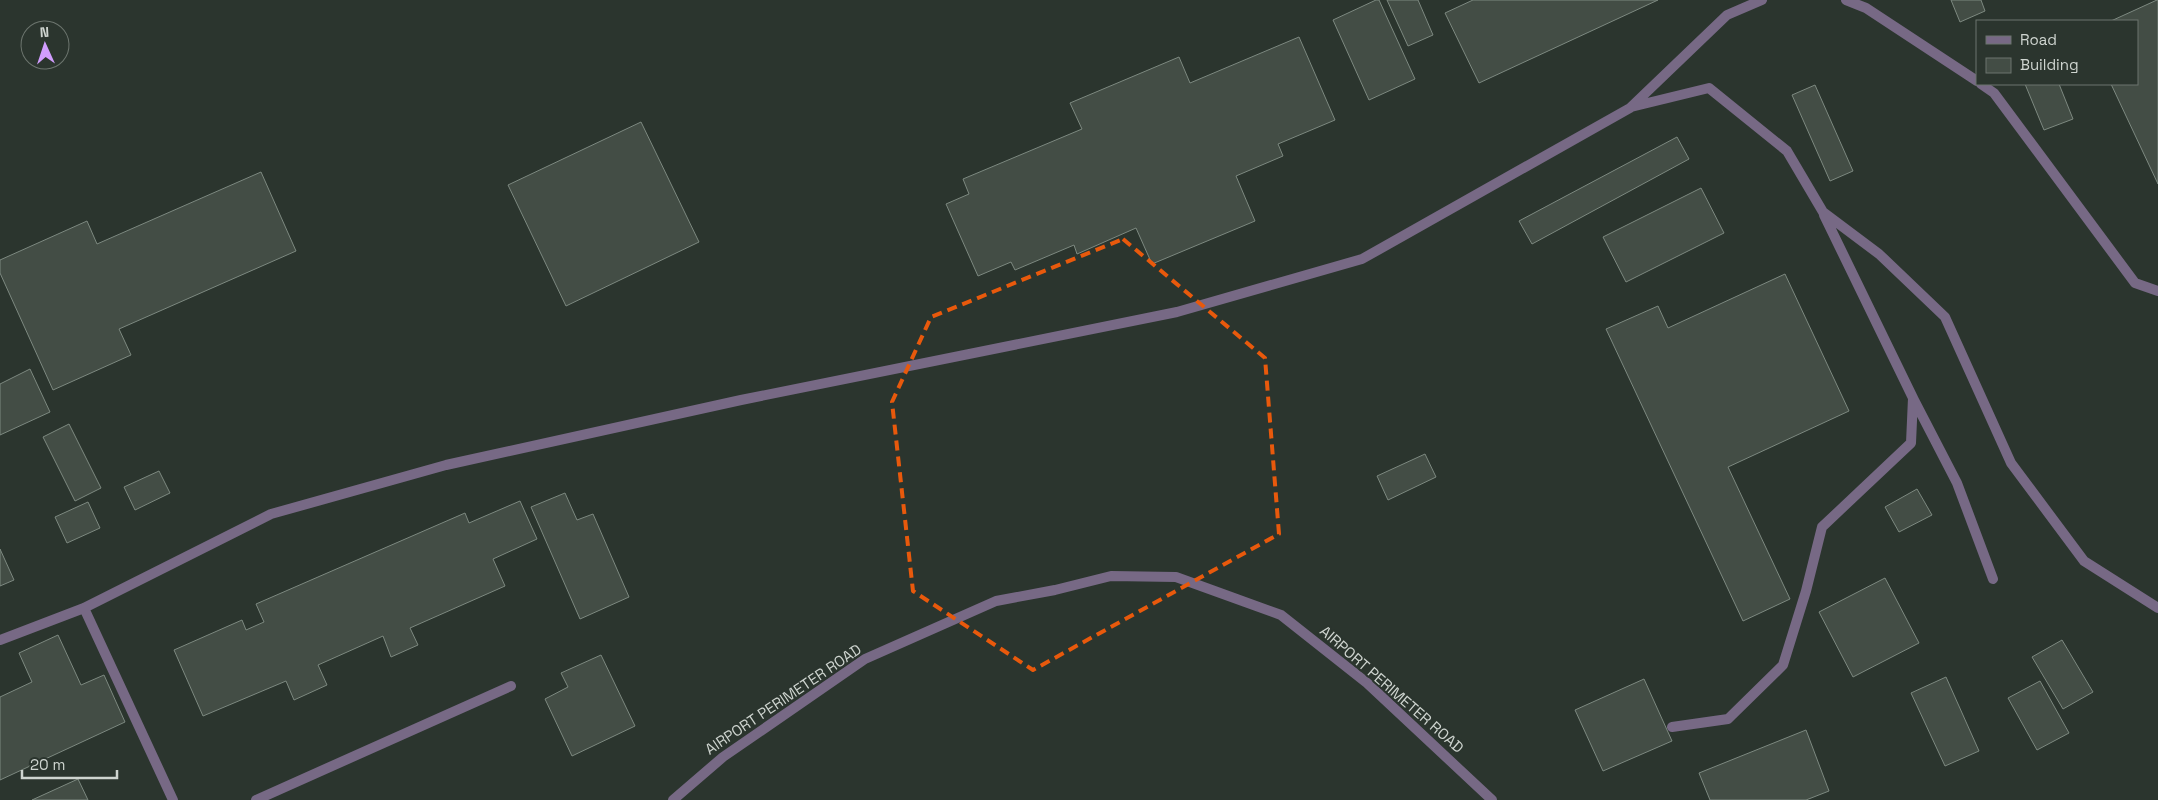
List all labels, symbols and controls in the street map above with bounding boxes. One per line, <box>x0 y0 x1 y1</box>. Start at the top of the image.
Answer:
north arrow <box>20 20 70 70</box>
legend <box>1976 20 2138 85</box>
text: N <box>39 23 49 41</box>
text: Road <box>2020 30 2057 49</box>
text: Building <box>2020 55 2079 74</box>
street label: AIRPORT PERIMETER ROAD <box>1316 621 1468 757</box>
street label: AIRPORT PERIMETER ROAD <box>701 639 865 758</box>
scale bar <box>22 748 118 780</box>
text: 20 m <box>30 755 65 774</box>

